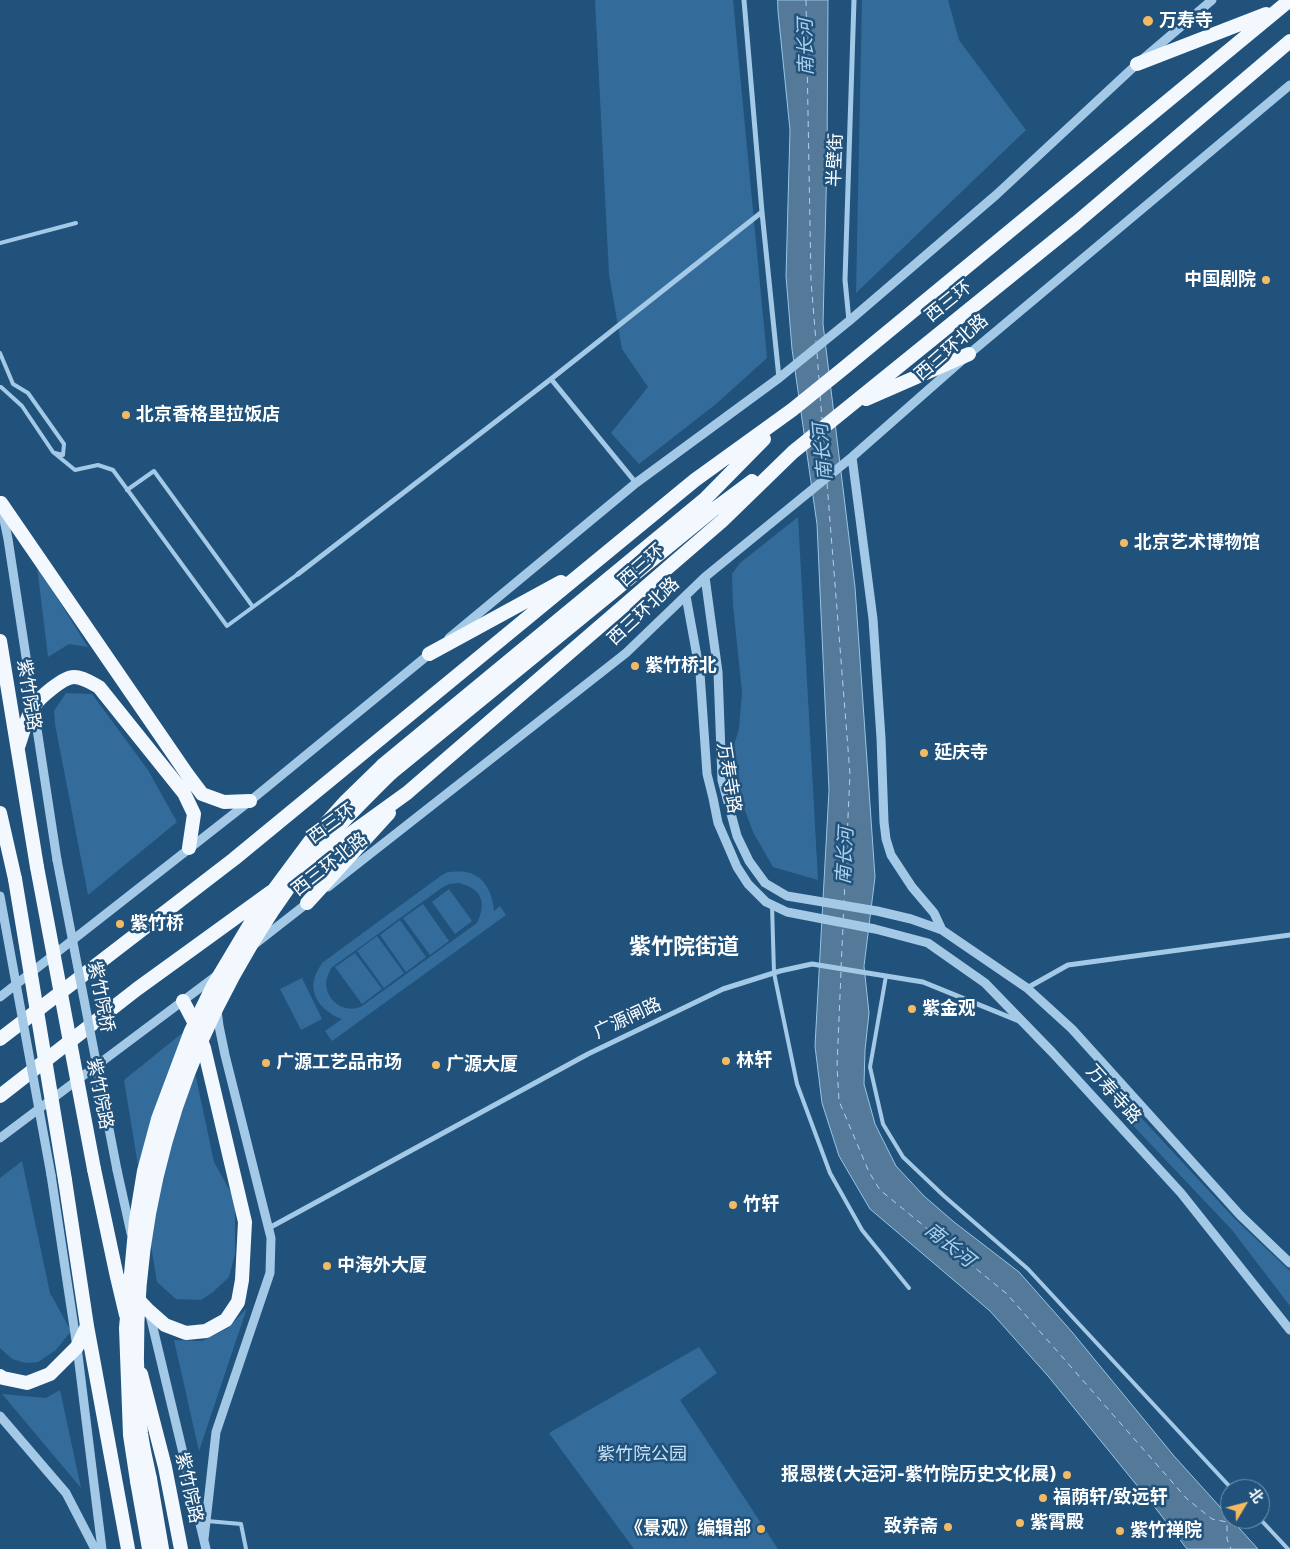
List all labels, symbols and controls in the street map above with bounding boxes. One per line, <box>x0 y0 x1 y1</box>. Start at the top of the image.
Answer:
place label: 万寿寺 <box>1159 10 1213 32</box>
marker: 万寿寺 <box>1141 14 1155 28</box>
water label: 南长河 <box>795 18 819 76</box>
street label: 半壁街 <box>824 133 848 187</box>
place label: 中国剧院 <box>1184 269 1256 291</box>
marker: 中国剧院 <box>1260 274 1272 286</box>
street label: 西三环 <box>921 277 977 327</box>
street label: 西三环北路 <box>911 310 993 386</box>
place label: 北京香格里拉饭店 <box>136 404 280 426</box>
marker: 北京香格里拉饭店 <box>120 409 132 421</box>
water label: 南长河 <box>810 423 838 481</box>
place label: 北京艺术博物馆 <box>1134 532 1260 554</box>
marker: 北京艺术博物馆 <box>1118 537 1130 549</box>
street label: 西三环 <box>615 540 669 592</box>
street label: 西三环北路 <box>604 573 684 651</box>
place label: 紫竹桥北 <box>645 655 717 677</box>
street label: 紫竹院路 <box>12 658 44 732</box>
marker: 紫竹桥北 <box>629 660 641 672</box>
street label: 万寿寺路 <box>712 741 744 815</box>
place label: 延庆寺 <box>934 742 988 764</box>
marker: 延庆寺 <box>918 747 930 759</box>
street label: 西三环 <box>304 799 360 849</box>
water label: 南长河 <box>833 827 859 885</box>
street label: 西三环北路 <box>288 829 372 901</box>
place label: 紫竹桥 <box>130 913 184 935</box>
marker: 紫竹桥 <box>114 918 126 930</box>
district label: 紫竹院街道 <box>629 935 739 961</box>
street label: 紫竹院桥 <box>83 960 117 1034</box>
street label: 广源闸路 <box>591 994 665 1044</box>
place label: 紫金观 <box>922 998 976 1020</box>
marker: 紫金观 <box>906 1003 918 1015</box>
place label: 林轩 <box>736 1050 772 1072</box>
place label: 广源工艺品市场 <box>276 1052 402 1074</box>
place label: 广源大厦 <box>446 1054 518 1076</box>
marker: 林轩 <box>720 1055 732 1067</box>
street label: 紫竹院路 <box>82 1057 116 1131</box>
marker: 广源工艺品市场 <box>260 1057 272 1069</box>
marker: 广源大厦 <box>430 1059 442 1071</box>
street label: 万寿寺路 <box>1081 1061 1145 1129</box>
place label: 竹轩 <box>743 1194 779 1216</box>
marker: 竹轩 <box>727 1199 739 1211</box>
water label: 南长河 <box>920 1219 978 1273</box>
place label: 中海外大厦 <box>337 1255 427 1277</box>
marker: 中海外大厦 <box>321 1260 333 1272</box>
park label: 紫竹院公园 <box>597 1444 687 1466</box>
street label: 紫竹院路 <box>170 1451 206 1525</box>
place label: 报恩楼(大运河-紫竹院历史文化展) <box>781 1464 1057 1486</box>
marker: 报恩楼(大运河-紫竹院历史文化展) <box>1061 1469 1073 1481</box>
north arrow <box>1220 1479 1270 1529</box>
text: 北 <box>1246 1485 1267 1506</box>
place label: 福荫轩/致远轩 <box>1053 1487 1168 1509</box>
marker: 福荫轩/致远轩 <box>1037 1492 1049 1504</box>
place label: 紫霄殿 <box>1030 1512 1084 1534</box>
place label: 致养斋 <box>884 1516 938 1538</box>
marker: 紫霄殿 <box>1014 1517 1026 1529</box>
place label: 《景观》编辑部 <box>625 1518 751 1540</box>
place label: 紫竹禅院 <box>1130 1520 1202 1542</box>
marker: 致养斋 <box>942 1521 954 1533</box>
marker: 《景观》编辑部 <box>755 1523 767 1535</box>
marker: 紫竹禅院 <box>1114 1525 1126 1537</box>

